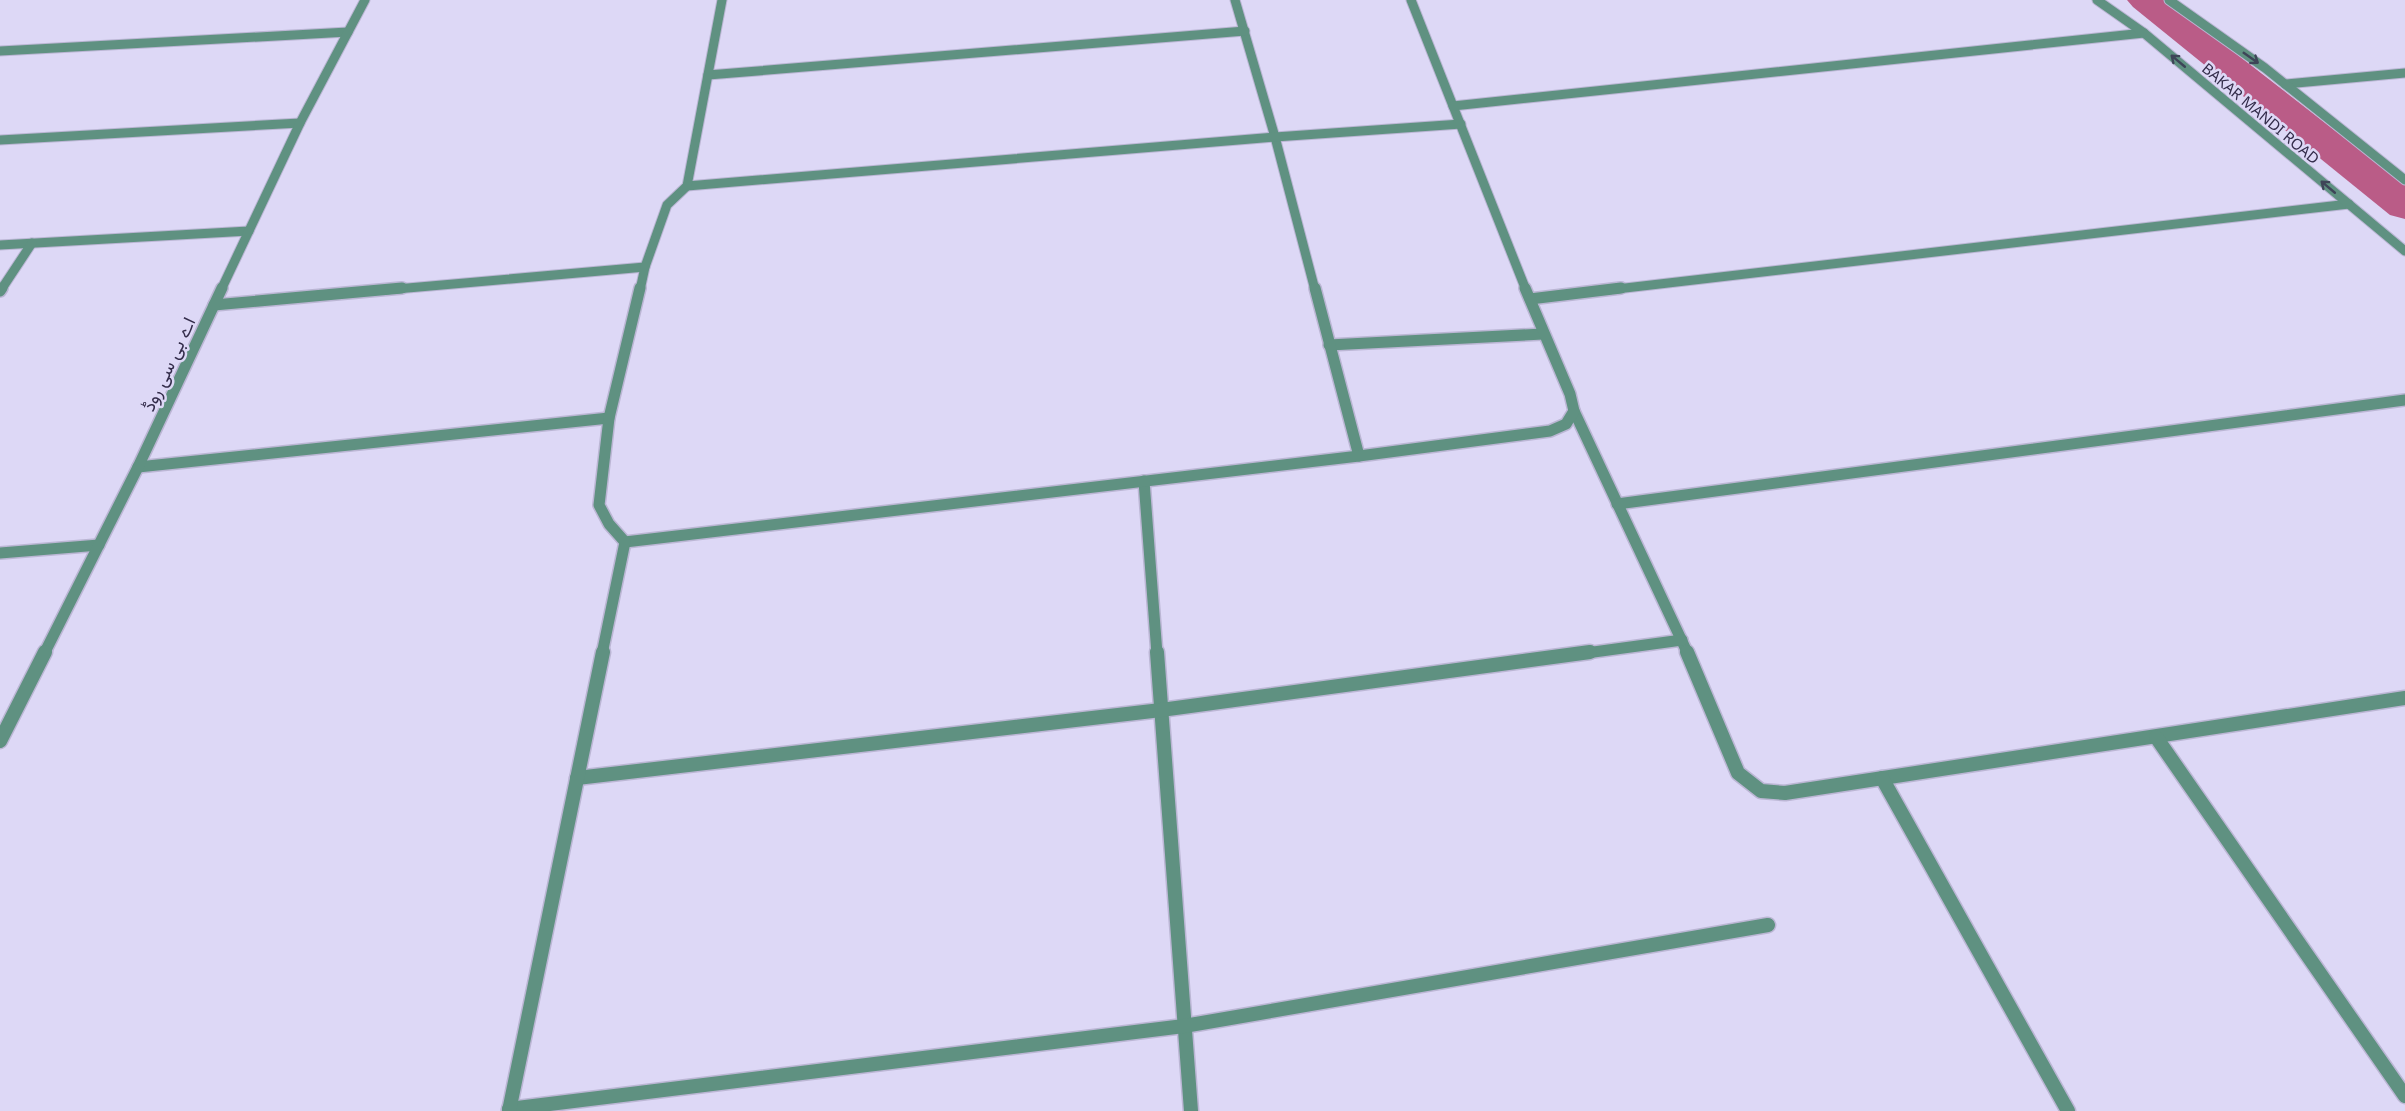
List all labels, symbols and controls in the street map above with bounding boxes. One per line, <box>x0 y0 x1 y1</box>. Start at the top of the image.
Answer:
one-way arrow <box>2242 52 2259 64</box>
one-way arrow <box>2170 55 2186 68</box>
street label: BAKAR MANDI ROAD <box>2198 58 2324 168</box>
one-way arrow <box>2320 180 2336 193</box>
street label: اے بی سی روڈ <box>136 313 200 415</box>

